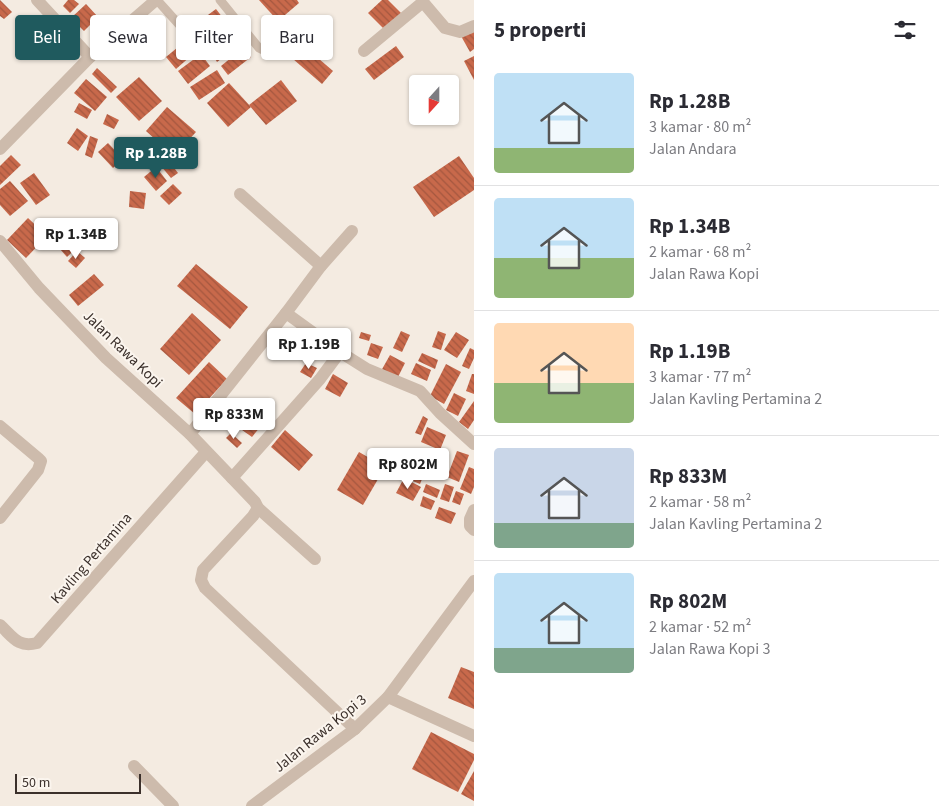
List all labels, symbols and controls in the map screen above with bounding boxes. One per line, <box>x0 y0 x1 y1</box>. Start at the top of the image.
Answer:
chip: Beli <box>15 15 80 60</box>
chip: Sewa <box>90 15 166 60</box>
chip: Filter <box>176 15 251 60</box>
chip: Baru <box>261 15 333 60</box>
text: 5 properti <box>494 15 586 45</box>
icon: filters <box>891 16 919 44</box>
north arrow <box>409 75 459 125</box>
map controls <box>409 75 459 125</box>
text: Rp 1.28B <box>649 86 730 116</box>
icon: home <box>534 93 594 153</box>
text: 3 kamar · 80 m² <box>649 116 751 138</box>
pin: Rp 1.28B <box>104 136 208 179</box>
text: Jalan Andara <box>649 138 736 160</box>
text: Rp 1.28B <box>125 142 187 164</box>
text: Rp 1.34B <box>649 211 730 241</box>
pin: Rp 1.34B <box>24 218 128 260</box>
icon: home <box>534 218 594 278</box>
text: Rp 1.34B <box>45 223 107 245</box>
text: 2 kamar · 68 m² <box>649 241 751 263</box>
text: Jalan Rawa Kopi <box>649 263 759 285</box>
street label: Jalan Rawa Kopi <box>78 306 167 393</box>
pin: Rp 1.19B <box>257 328 361 370</box>
text: Rp 1.19B <box>278 333 340 355</box>
text: Rp 1.19B <box>649 336 730 366</box>
icon: home <box>534 343 594 403</box>
text: 3 kamar · 77 m² <box>649 366 751 388</box>
text: Jalan Kavling Pertamina 2 <box>649 388 822 410</box>
pin: Rp 833M <box>188 398 280 440</box>
text: Rp 833M <box>204 403 264 425</box>
pin: Rp 802M <box>362 448 454 490</box>
text: Rp 802M <box>378 453 438 475</box>
text: Rp 833M <box>649 461 727 491</box>
icon: home <box>534 468 594 528</box>
text: 2 kamar · 58 m² <box>649 491 751 513</box>
street label: Kavling Pertamina <box>46 508 137 608</box>
text: Jalan Kavling Pertamina 2 <box>649 513 822 535</box>
text: Rp 802M <box>649 586 727 616</box>
icon: home <box>534 593 594 653</box>
text: 2 kamar · 52 m² <box>649 616 751 638</box>
text: Jalan Rawa Kopi 3 <box>649 638 770 660</box>
street label: Jalan Rawa Kopi 3 <box>270 689 371 777</box>
scale bar <box>15 771 141 794</box>
text: 50 m <box>22 773 50 793</box>

